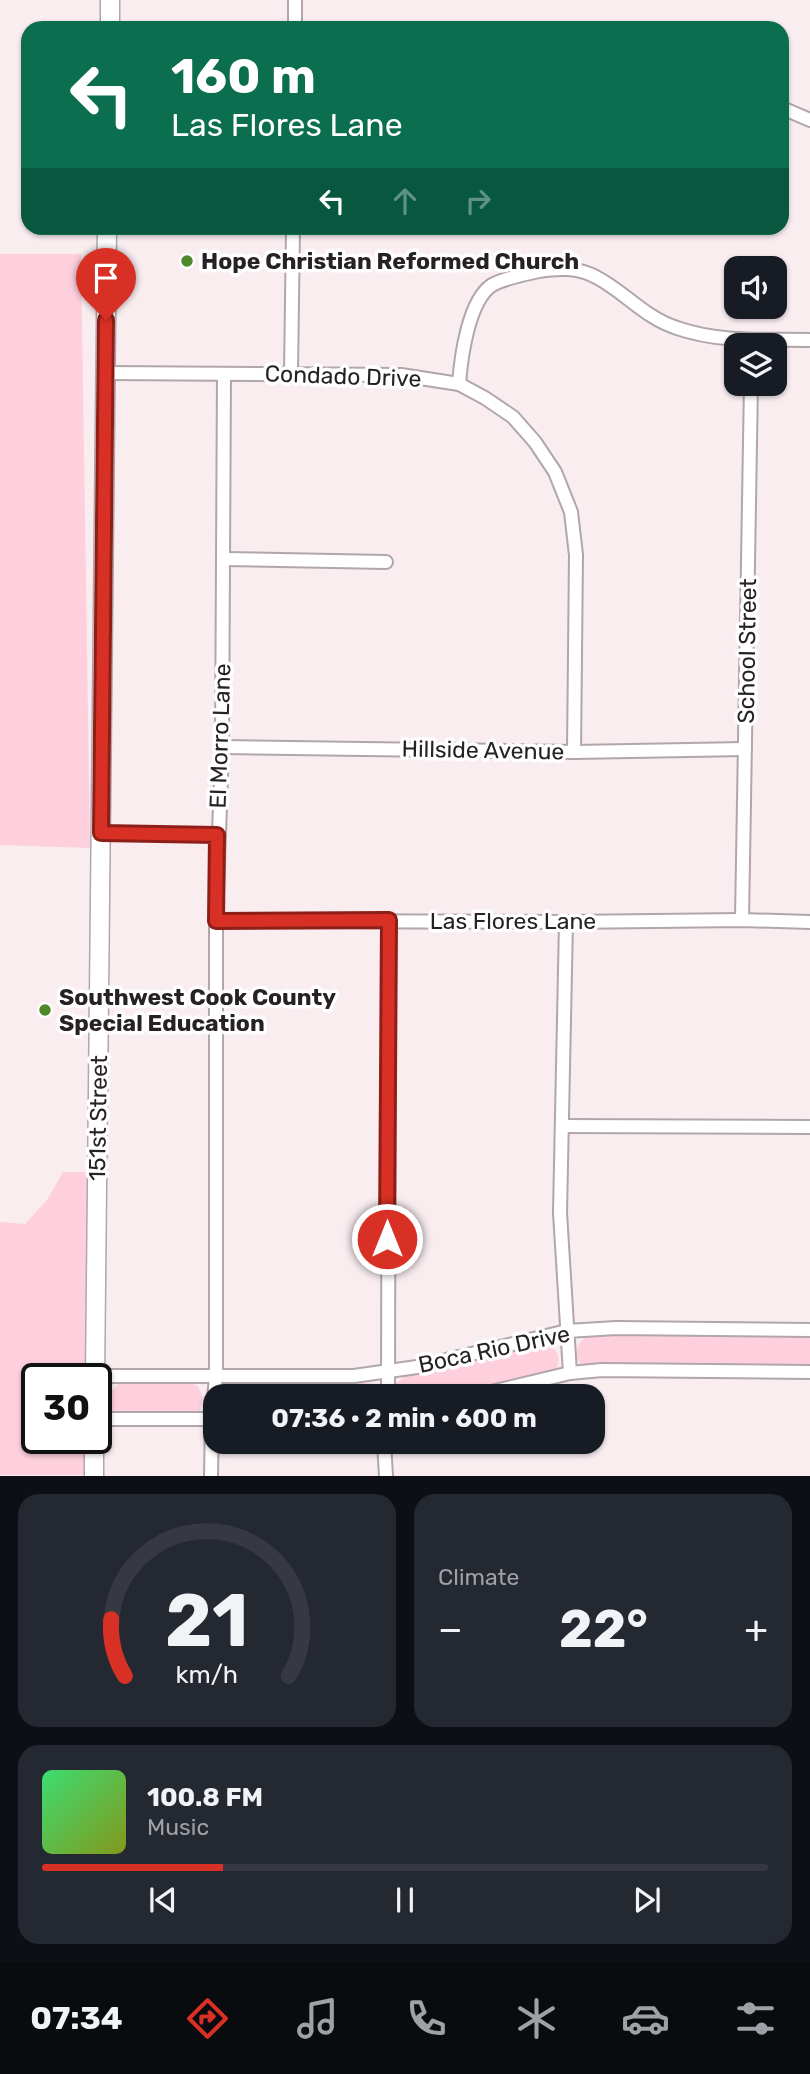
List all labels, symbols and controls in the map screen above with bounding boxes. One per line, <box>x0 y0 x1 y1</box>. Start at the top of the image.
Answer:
text: 160 m <box>171 47 316 105</box>
icon: left <box>56 49 147 140</box>
text: Las Flores Lane <box>171 106 403 144</box>
icon: left <box>313 182 351 220</box>
icon: ahead <box>386 182 424 220</box>
icon: right <box>459 182 497 220</box>
place label: Hope Christian Reformed Church <box>201 247 579 275</box>
pin <box>76 248 136 320</box>
marker: Hope Christian Reformed Church <box>179 253 195 269</box>
map controls <box>724 256 787 396</box>
button: sound <box>724 256 787 319</box>
icon: arrive <box>87 259 125 297</box>
button: layers <box>724 333 787 396</box>
street label: Condado Drive <box>264 359 422 393</box>
street label: School Street <box>732 578 762 724</box>
street label: El Morro Lane <box>203 663 237 809</box>
street label: Hillside Avenue <box>401 735 565 765</box>
street label: Las Flores Lane <box>430 907 596 935</box>
place label: Southwest Cook County Special Education <box>59 983 336 1037</box>
marker: Southwest Cook County Special Education <box>37 1002 53 1018</box>
street label: 151st Street <box>83 1055 113 1181</box>
position arrow <box>350 1202 424 1276</box>
street label: Boca Rio Drive <box>416 1319 572 1379</box>
speed limit sign: 30 <box>21 1363 112 1454</box>
text: 07:36 · 2 min · 600 m <box>271 1403 537 1434</box>
text: Climate <box>438 1563 519 1591</box>
text: 21 <box>165 1579 249 1665</box>
text: 22° <box>559 1598 648 1660</box>
text: − <box>438 1606 463 1652</box>
text: + <box>744 1606 768 1652</box>
text: km/h <box>176 1660 238 1689</box>
text: 100.8 FM <box>147 1782 263 1813</box>
text: Music <box>147 1813 209 1841</box>
icon: previous <box>144 1881 182 1919</box>
icon: pause <box>386 1881 424 1919</box>
icon: next <box>628 1881 666 1919</box>
icon: directions <box>183 1994 232 2043</box>
icon: music <box>293 1994 342 2043</box>
icon: phone <box>402 1994 451 2043</box>
icon: climate <box>512 1994 561 2043</box>
icon: car <box>621 1994 670 2043</box>
icon: filters <box>731 1994 780 2043</box>
text: 07:34 <box>30 1999 123 2037</box>

